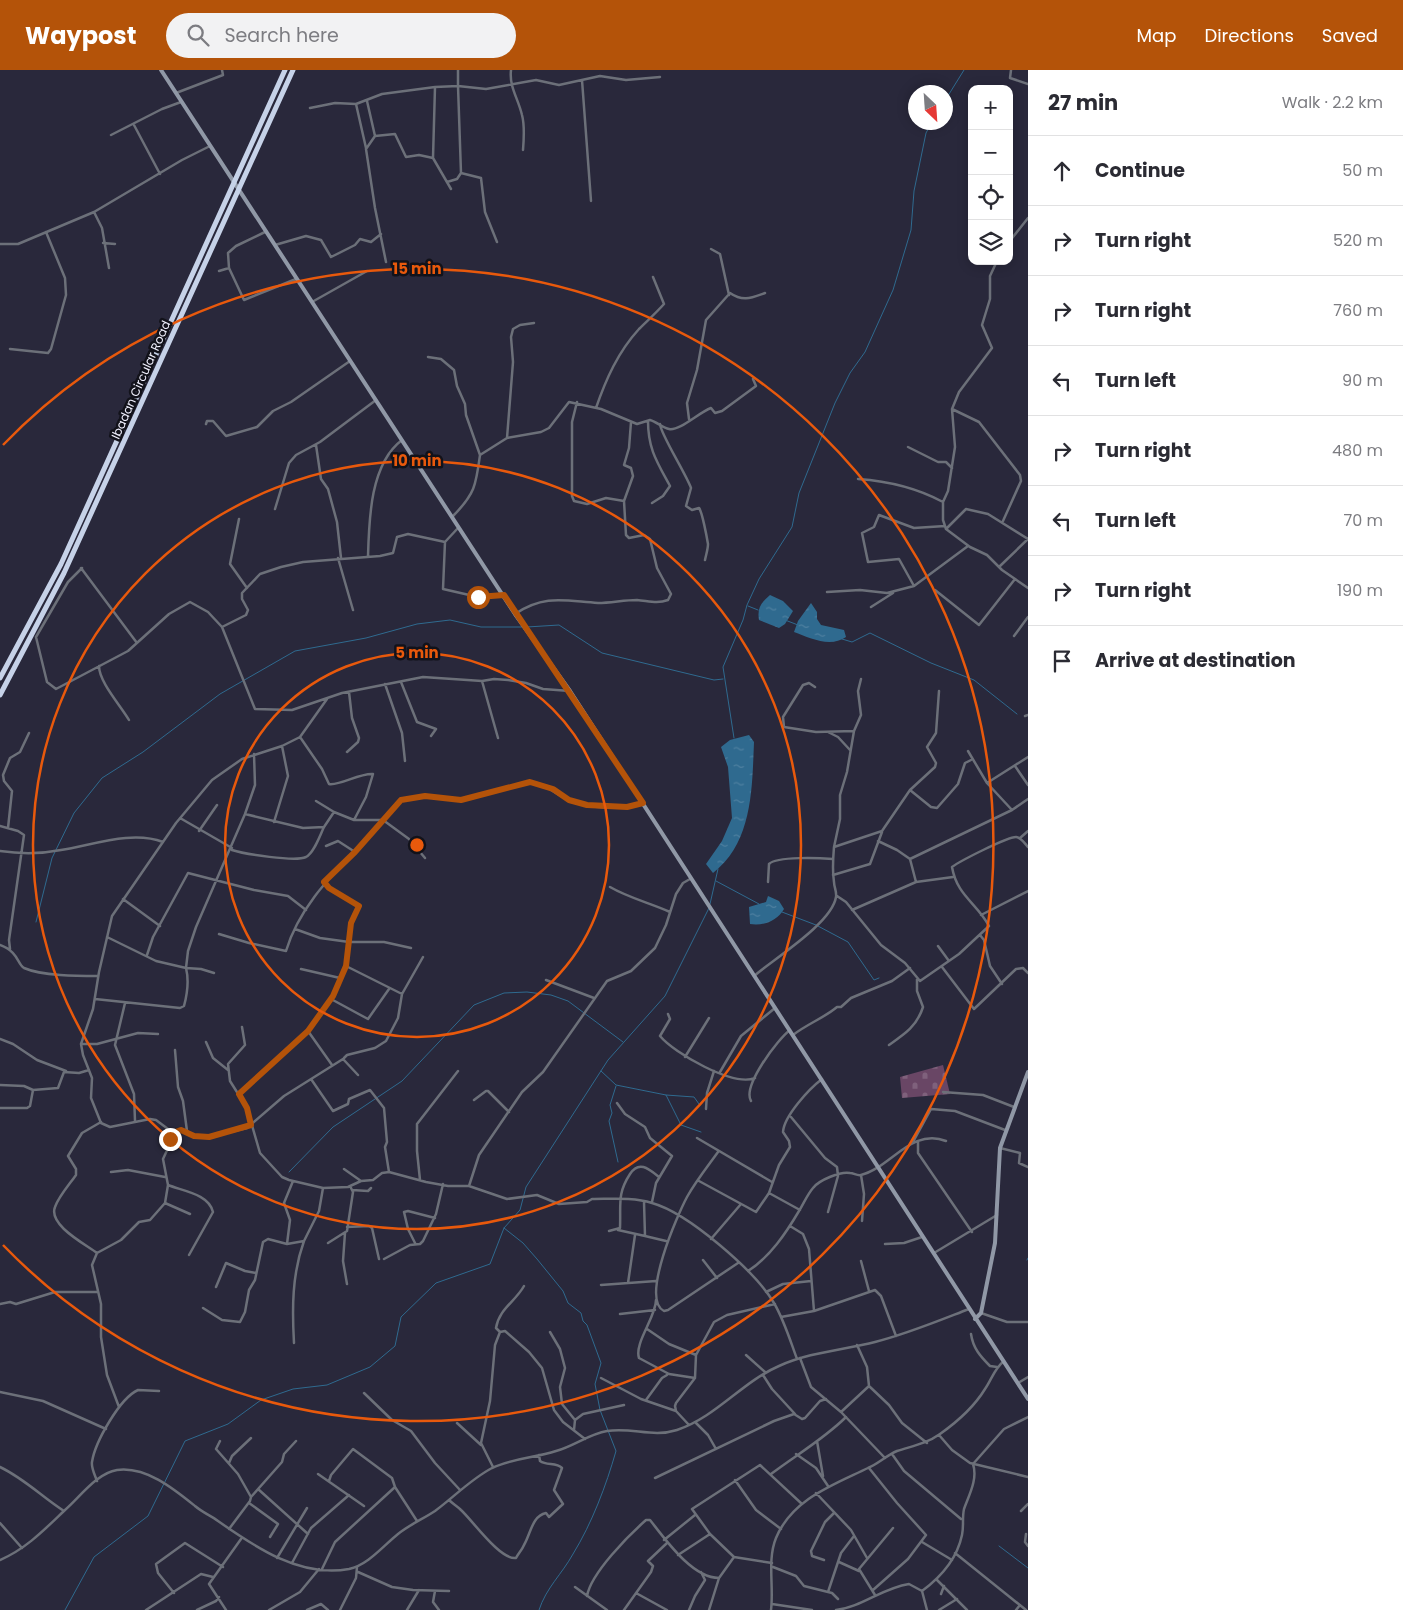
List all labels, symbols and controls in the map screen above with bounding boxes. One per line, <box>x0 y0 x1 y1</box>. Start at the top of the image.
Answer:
search box <box>166 13 516 58</box>
text: Waypost <box>25 19 136 52</box>
icon: search <box>184 21 212 49</box>
text: Search here <box>224 22 339 49</box>
text: Map <box>1137 23 1176 48</box>
text: Directions <box>1204 23 1294 48</box>
text: Saved <box>1322 23 1378 48</box>
north arrow <box>908 85 953 130</box>
map controls <box>968 85 1013 265</box>
button: + <box>968 85 1013 130</box>
text: 27 min <box>1048 88 1118 117</box>
text: Walk · 2.2 km <box>1282 91 1383 114</box>
button: − <box>968 130 1013 175</box>
icon: ahead <box>1048 157 1076 185</box>
text: Continue <box>1095 157 1185 184</box>
text: 50 m <box>1342 159 1383 182</box>
button: locate <box>968 175 1013 220</box>
button: layers <box>968 220 1013 265</box>
icon: right <box>1048 227 1076 255</box>
text: Turn right <box>1095 227 1191 254</box>
text: 520 m <box>1333 229 1383 252</box>
text: 15 min <box>393 258 442 279</box>
icon: right <box>1048 297 1076 325</box>
text: Turn right <box>1095 297 1191 324</box>
text: 760 m <box>1333 299 1383 322</box>
street label: Ibadan Circular Road <box>107 318 174 442</box>
icon: left <box>1048 367 1076 395</box>
text: Turn left <box>1095 367 1176 394</box>
text: 90 m <box>1342 369 1383 392</box>
icon: right <box>1048 437 1076 465</box>
text: Turn right <box>1095 437 1191 464</box>
text: 480 m <box>1332 439 1383 462</box>
text: 10 min <box>392 450 442 471</box>
icon: left <box>1048 507 1076 535</box>
text: Turn left <box>1095 507 1176 534</box>
text: 70 m <box>1343 509 1383 532</box>
icon: right <box>1048 577 1076 605</box>
text: Turn right <box>1095 577 1191 604</box>
text: 190 m <box>1337 579 1383 602</box>
route start <box>467 586 490 609</box>
text: 5 min <box>395 642 439 663</box>
icon: arrive <box>1048 647 1076 675</box>
text: Arrive at destination <box>1095 647 1296 674</box>
centre of rings <box>408 836 426 854</box>
route end <box>159 1128 182 1151</box>

